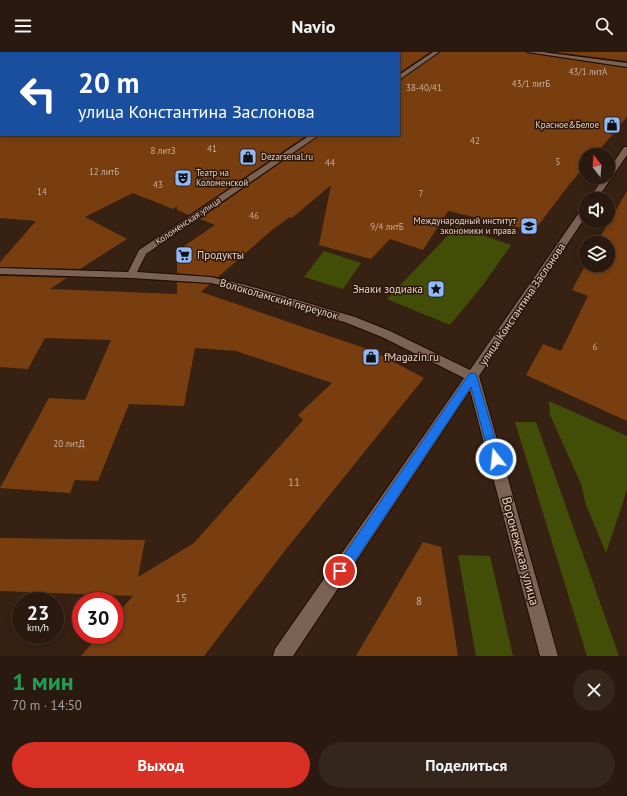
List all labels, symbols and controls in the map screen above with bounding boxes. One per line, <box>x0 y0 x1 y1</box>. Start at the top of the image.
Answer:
icon: menu <box>12 15 34 37</box>
text: Navio <box>292 15 335 38</box>
icon: search <box>593 15 615 37</box>
text: 20 m <box>78 64 139 101</box>
house number: 43/1 литА <box>569 66 608 77</box>
icon: left <box>12 68 64 120</box>
house number: 43/1 литБ <box>512 78 550 89</box>
house number: 38-40/41 <box>406 82 442 93</box>
text: улица Константина Заслонова <box>78 100 315 123</box>
shop icon: Красное&Белое <box>602 115 622 135</box>
place label: Красное&Белое <box>535 119 599 130</box>
house number: 42 <box>470 135 480 146</box>
house number: 41 <box>207 143 217 154</box>
house number: 8 литЗ <box>150 145 176 156</box>
shop icon: Dezarsenal.ru <box>238 147 258 167</box>
north arrow <box>579 148 615 184</box>
map controls <box>579 148 615 272</box>
place label: Dezarsenal.ru <box>261 151 313 162</box>
house number: 5 <box>556 156 561 167</box>
house number: 44 <box>325 157 335 168</box>
house number: 12 литБ <box>89 166 119 177</box>
place label: Театр на Коломенской <box>196 167 248 188</box>
theatre icon: Театр на Коломенской <box>173 168 193 188</box>
house number: 43 <box>153 179 163 190</box>
house number: 14 <box>37 186 47 197</box>
house number: 7 <box>419 188 424 199</box>
button: sound <box>579 192 615 228</box>
street label: Коломенская улица <box>153 195 223 247</box>
house number: 46 <box>249 210 259 221</box>
place label: Международный институт экономики и права <box>414 215 516 236</box>
school or university icon: Международный институт экономики и права <box>519 216 539 236</box>
house number: 9/4 литБ <box>370 221 404 232</box>
button: layers <box>579 236 615 272</box>
street label: улица Константина Заслонова <box>476 240 568 368</box>
supermarket icon: Продукты <box>174 245 194 265</box>
place label: Продукты <box>197 248 244 262</box>
street label: Волоколамский переулок <box>218 275 340 323</box>
place icon: Знаки зодиака <box>426 279 446 299</box>
place label: Знаки зодиака <box>353 282 423 296</box>
house number: 6 <box>593 341 598 352</box>
shop icon: fMagazin.ru <box>361 347 381 367</box>
place label: fMagazin.ru <box>384 350 439 364</box>
house number: 20 литД <box>53 438 85 449</box>
position arrow <box>475 438 517 480</box>
house number: 11 <box>288 475 300 489</box>
street label: Воронежская улица <box>498 495 543 607</box>
pin <box>323 554 357 588</box>
icon: arrive <box>329 560 351 582</box>
house number: 15 <box>175 591 187 605</box>
speed limit sign: 30 <box>72 592 124 644</box>
house number: 8 <box>416 594 422 608</box>
text: 23 <box>27 600 49 626</box>
text: km/h <box>27 621 49 634</box>
text: 1 мин <box>12 666 74 697</box>
button: close <box>573 669 615 711</box>
text: 70 m · 14:50 <box>12 697 82 714</box>
button: Выход <box>12 742 310 788</box>
button: Поделиться <box>318 742 615 788</box>

